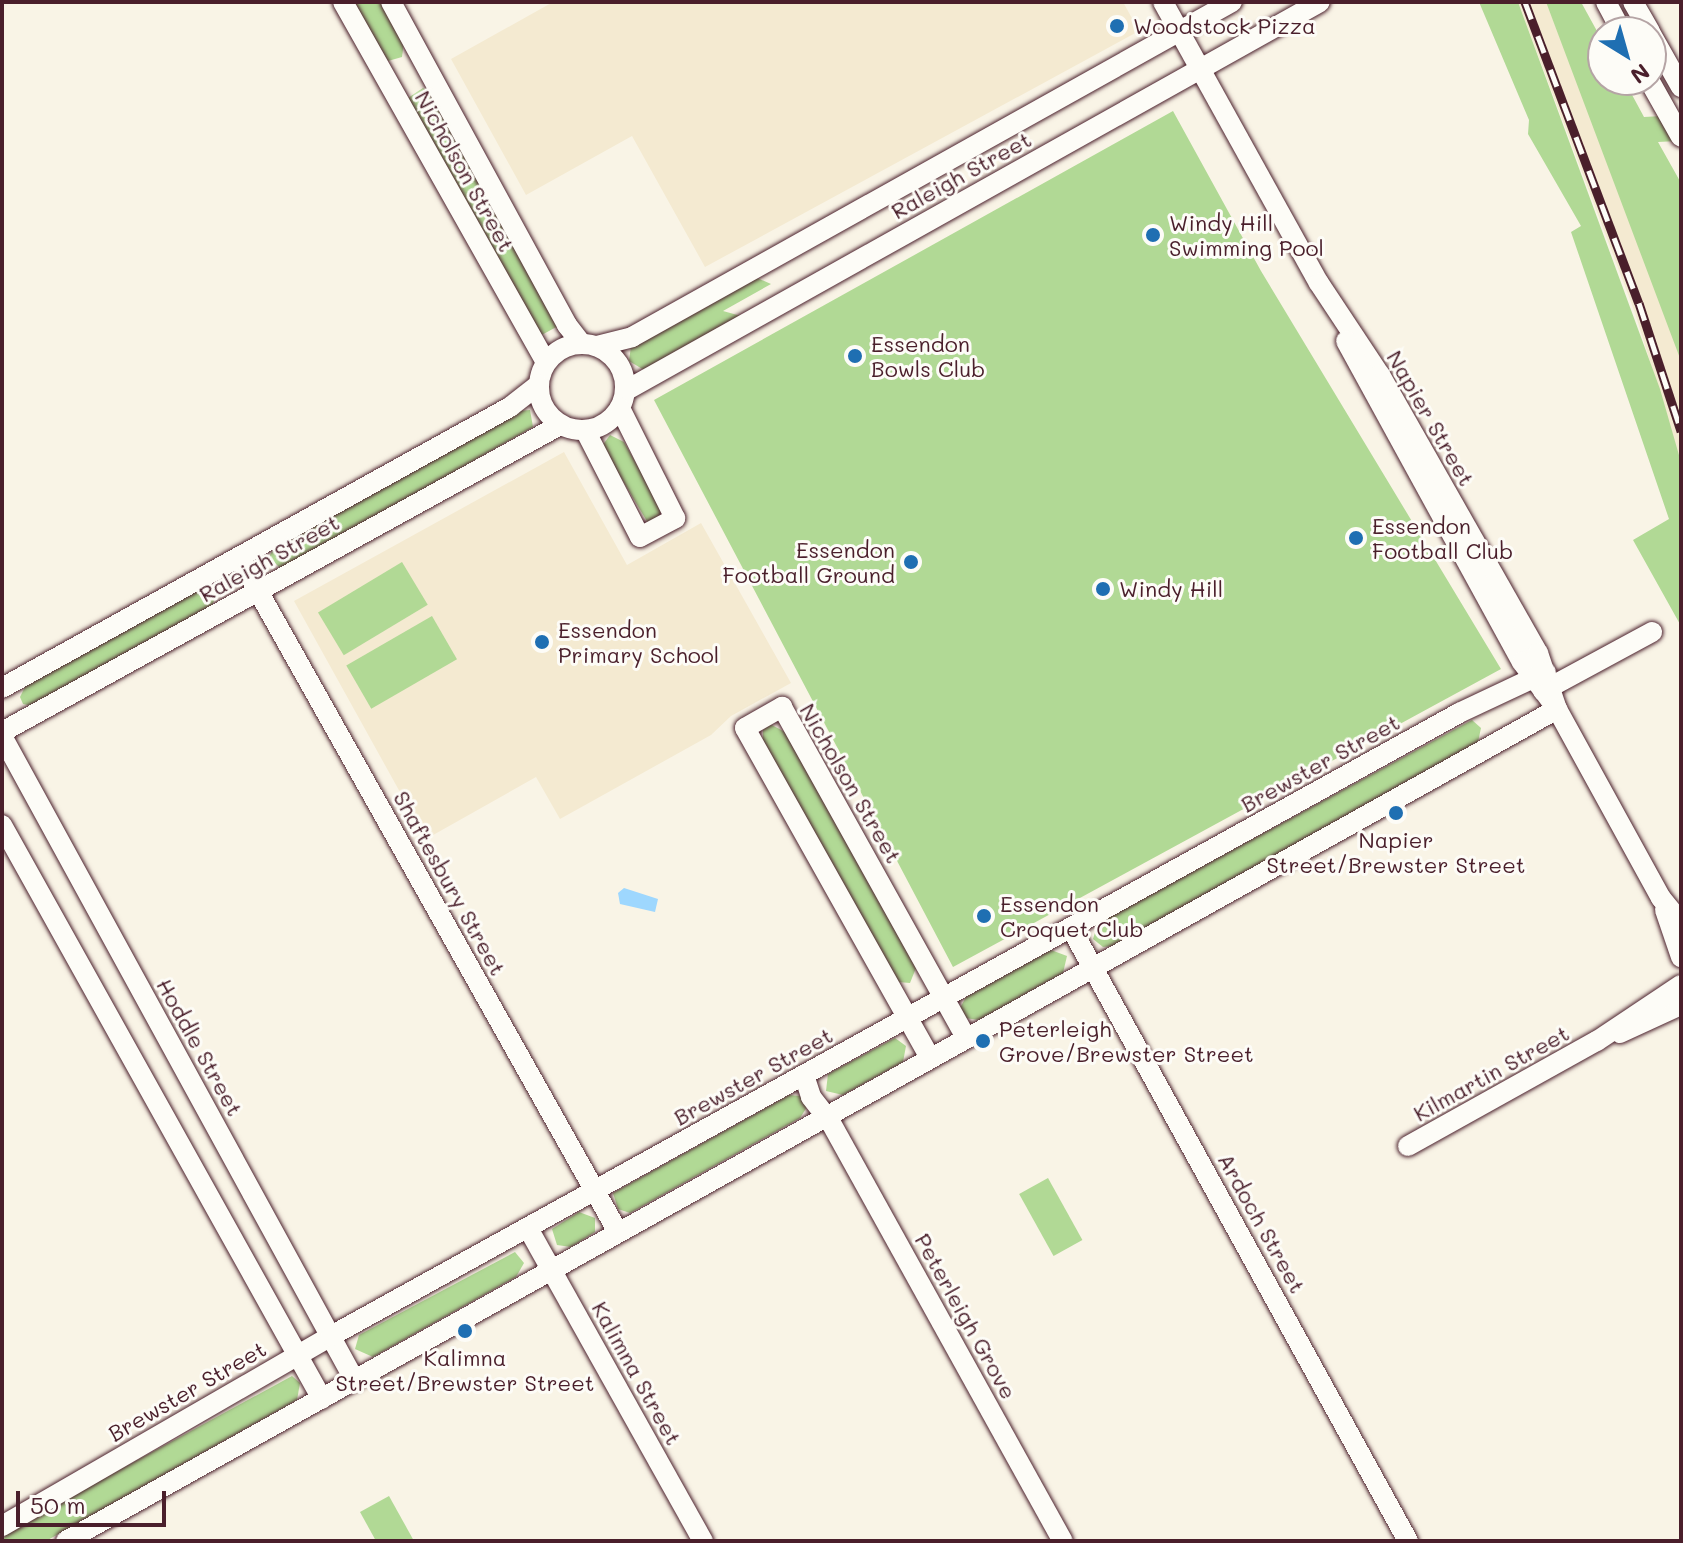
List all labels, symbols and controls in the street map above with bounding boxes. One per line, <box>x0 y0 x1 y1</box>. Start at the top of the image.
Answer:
place label: Woodstock Pizza <box>1133 13 1316 39</box>
north arrow <box>1587 16 1667 96</box>
marker: Woodstock Pizza <box>1108 17 1126 35</box>
text: N <box>1625 57 1656 91</box>
street label: Nicholson Street <box>410 86 520 256</box>
street label: Raleigh Street <box>886 126 1036 224</box>
place label: Windy Hill Swimming Pool <box>1169 209 1324 260</box>
marker: Windy Hill Swimming Pool <box>1144 226 1162 244</box>
place label: Essendon Bowls Club <box>871 330 985 382</box>
street label: Napier Street <box>1382 346 1480 490</box>
marker: Essendon Bowls Club <box>846 347 864 365</box>
street label: Raleigh Street <box>194 509 344 607</box>
place label: Essendon Football Club <box>1372 512 1513 564</box>
marker: Essendon Football Club <box>1347 529 1365 547</box>
place label: Essendon Football Ground <box>723 536 895 588</box>
marker: Essendon Football Ground <box>902 553 920 571</box>
place label: Windy Hill <box>1119 576 1223 602</box>
marker: Windy Hill <box>1094 580 1112 598</box>
place label: Essendon Primary School <box>558 616 719 668</box>
marker: Essendon Primary School <box>533 633 551 651</box>
street label: Nicholson Street <box>795 699 907 867</box>
street label: Brewster Street <box>1236 708 1404 818</box>
street label: Shaftesbury Street <box>388 786 512 980</box>
marker: Napier Street/Brewster Street <box>1387 804 1405 822</box>
place label: Napier Street/Brewster Street <box>1266 826 1526 878</box>
place label: Essendon Croquet Club <box>1000 890 1144 942</box>
marker: Essendon Croquet Club <box>975 907 993 925</box>
street label: Hoddle Street <box>151 974 249 1120</box>
place label: Peterleigh Grove/Brewster Street <box>999 1015 1254 1066</box>
street label: Kilmartin Street <box>1409 1019 1573 1127</box>
street label: Brewster Street <box>669 1021 837 1131</box>
marker: Peterleigh Grove/Brewster Street <box>974 1032 992 1050</box>
street label: Ardoch Street <box>1213 1149 1311 1297</box>
street label: Peterleigh Grove <box>910 1229 1022 1403</box>
street label: Kalimna Street <box>587 1297 687 1449</box>
marker: Kalimna Street/Brewster Street <box>456 1322 474 1340</box>
street label: Brewster Street <box>104 1335 270 1447</box>
place label: Kalimna Street/Brewster Street <box>335 1344 595 1396</box>
scale bar <box>20 1475 170 1525</box>
text: 50 m <box>30 1489 86 1520</box>

